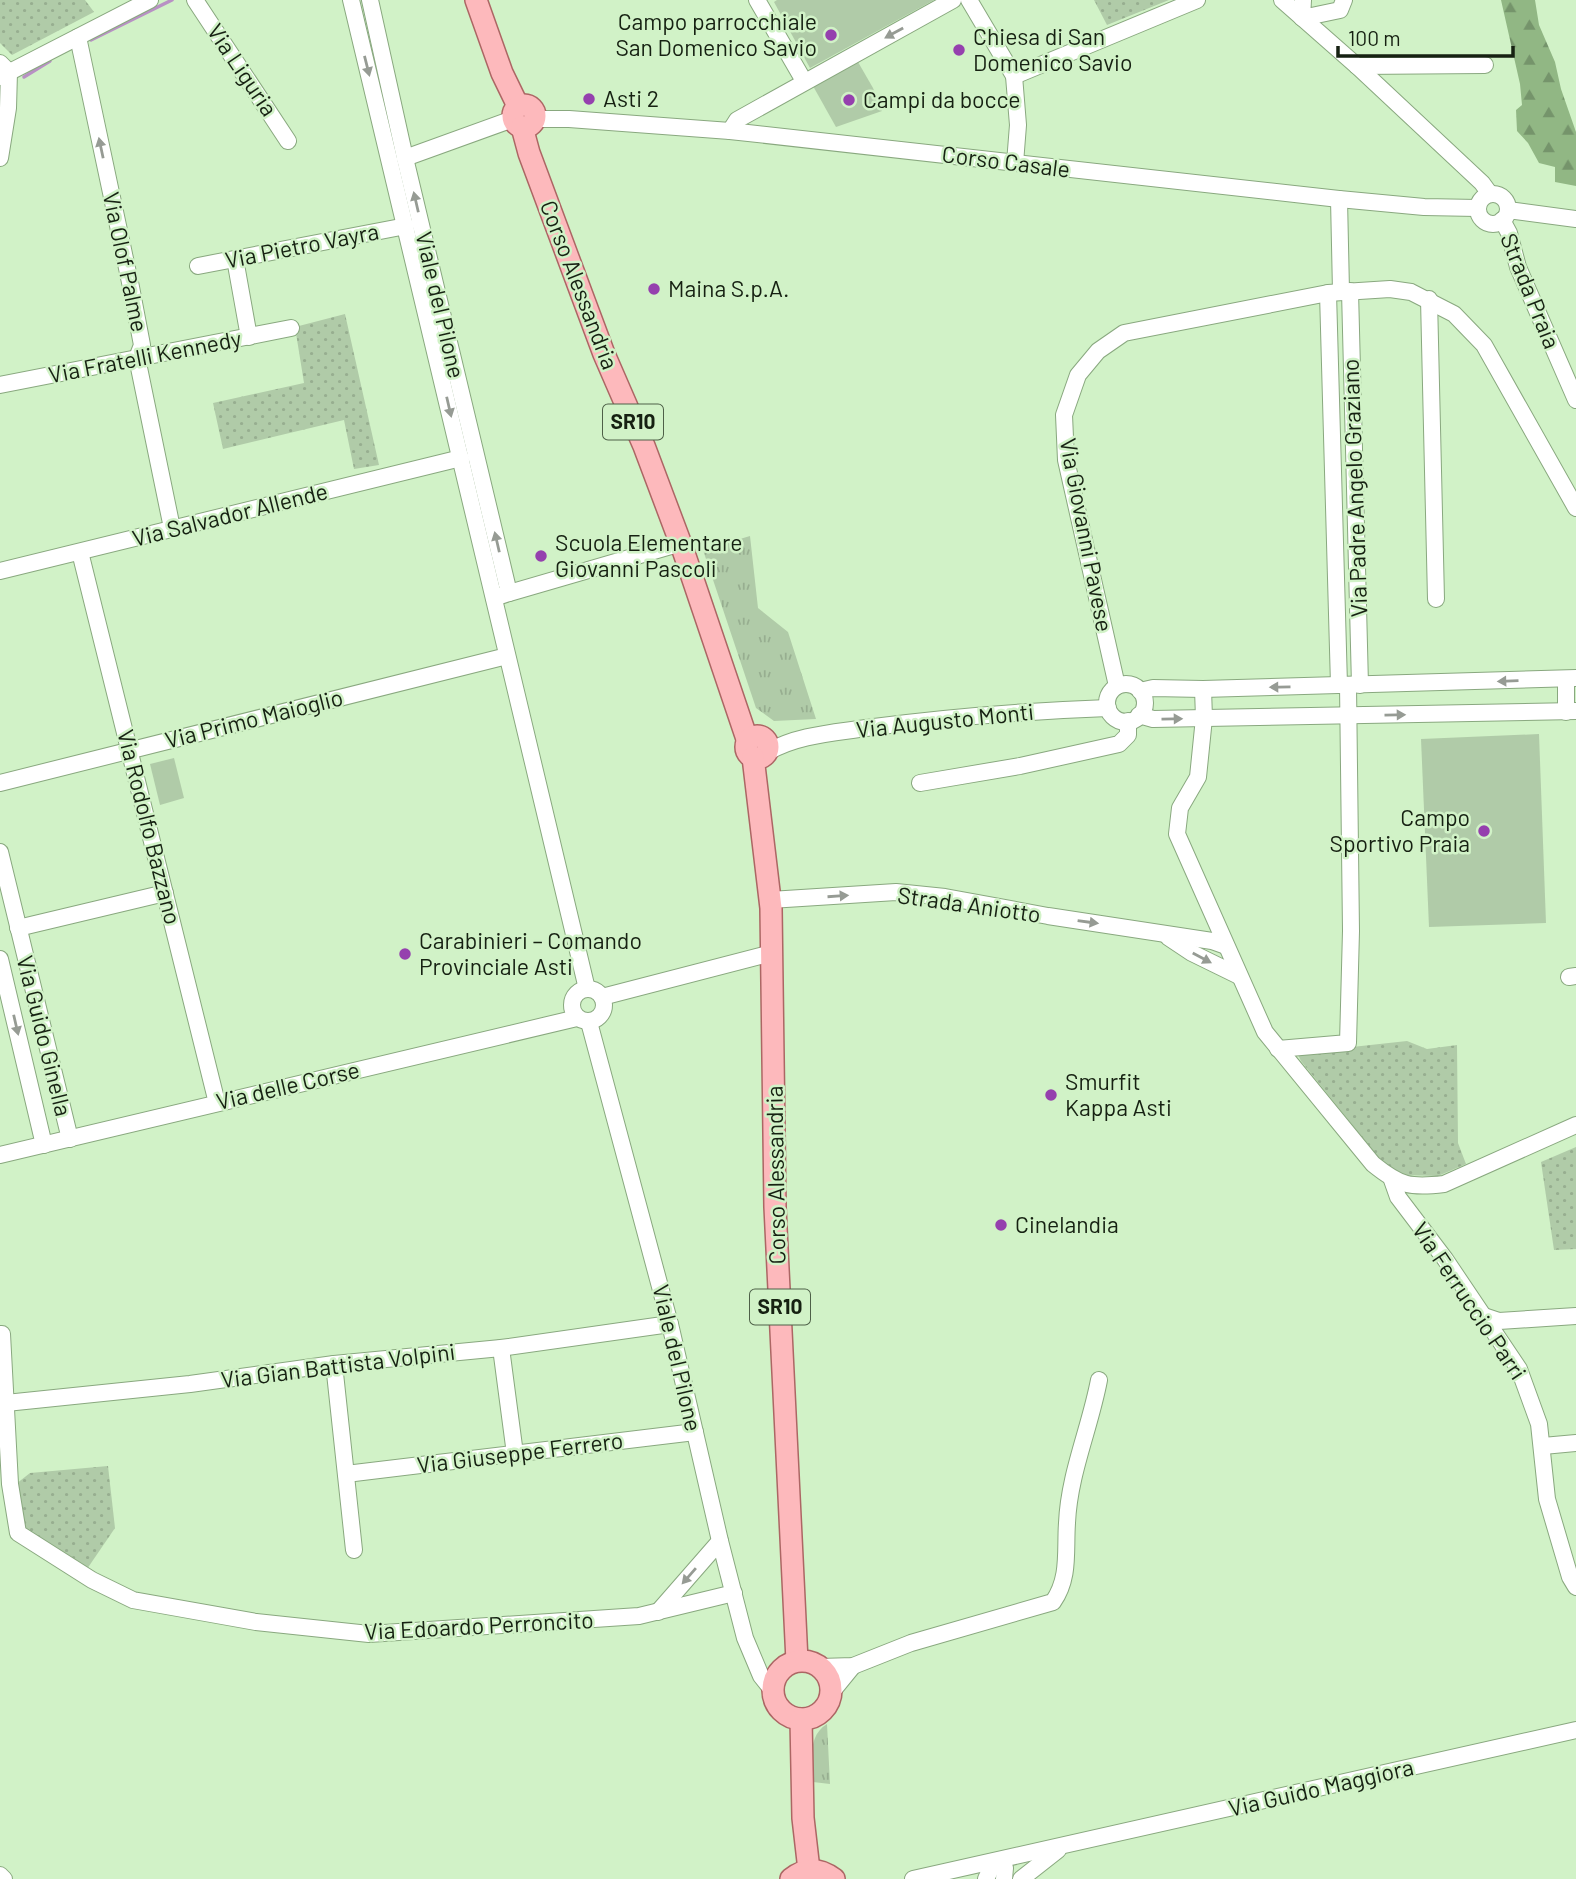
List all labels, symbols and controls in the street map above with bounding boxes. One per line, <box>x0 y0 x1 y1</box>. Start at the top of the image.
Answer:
place label: Campo parrocchiale San Domenico Savio <box>615 7 817 61</box>
scale bar <box>1338 14 1513 58</box>
street label: Via Liguria <box>202 18 284 121</box>
place label: Chiesa di San Domenico Savio <box>973 22 1132 76</box>
text: 100 m <box>1348 25 1401 50</box>
one-way arrow <box>883 26 903 38</box>
marker: Campo parrocchiale San Domenico Savio <box>823 27 839 43</box>
marker: Chiesa di San Domenico Savio <box>951 42 967 58</box>
one-way arrow <box>362 55 373 77</box>
place label: Asti 2 <box>603 84 659 112</box>
place label: Campi da bocce <box>863 85 1021 113</box>
marker: Asti 2 <box>581 91 597 107</box>
marker: Campi da bocce <box>841 92 857 108</box>
one-way arrow <box>96 137 107 159</box>
street label: Corso Casale <box>940 139 1072 183</box>
street label: Via Olof Palme <box>97 189 154 334</box>
one-way arrow <box>410 191 421 213</box>
street label: Corso Alessandria <box>535 196 625 373</box>
street label: Via Pietro Vayra <box>223 216 381 274</box>
street label: Viale del Pilone <box>410 229 471 381</box>
street label: Strada Praia <box>1495 229 1567 352</box>
place label: Maina S.p.A. <box>668 274 789 302</box>
marker: Maina S.p.A. <box>646 281 662 297</box>
street label: Via Fratelli Kennedy <box>46 324 244 388</box>
street label: Via Padre Angelo Graziano <box>1335 358 1373 618</box>
one-way arrow <box>444 396 455 418</box>
road number: SR10 <box>603 404 663 440</box>
street label: Via Giovanni Pavese <box>1054 436 1119 634</box>
street label: Via Salvador Allende <box>129 476 330 552</box>
place label: Scuola Elementare Giovanni Pascoli <box>555 528 743 582</box>
one-way arrow <box>491 531 502 553</box>
marker: Scuola Elementare Giovanni Pascoli <box>533 548 549 564</box>
one-way arrow <box>1497 675 1519 686</box>
one-way arrow <box>1269 681 1291 692</box>
street label: Via Primo Maioglio <box>162 682 346 754</box>
street label: Via Augusto Monti <box>855 697 1035 743</box>
one-way arrow <box>1384 709 1406 721</box>
one-way arrow <box>1161 713 1183 724</box>
street label: Via Rodolfo Bazzano <box>112 726 188 927</box>
place label: Campo Sportivo Praia <box>1330 803 1470 857</box>
marker: Campo Sportivo Praia <box>1476 823 1492 839</box>
street label: Strada Aniotto <box>896 880 1043 928</box>
one-way arrow <box>828 890 850 901</box>
one-way arrow <box>1077 917 1099 928</box>
place label: Carabinieri – Comando Provinciale Asti <box>419 926 642 980</box>
marker: Carabinieri – Comando Provinciale Asti <box>397 946 413 962</box>
one-way arrow <box>1192 952 1211 964</box>
street label: Via Guido Ginella <box>11 953 78 1119</box>
one-way arrow <box>11 1014 22 1036</box>
street label: Via delle Corse <box>213 1055 362 1115</box>
place label: Smurfit Kappa Asti <box>1065 1067 1172 1121</box>
street label: Corso Alessandria <box>759 1085 791 1265</box>
marker: Smurfit Kappa Asti <box>1043 1087 1059 1103</box>
place label: Cinelandia <box>1015 1210 1119 1238</box>
street label: Via Ferruccio Parri <box>1407 1216 1533 1385</box>
marker: Cinelandia <box>993 1217 1009 1233</box>
street label: Viale del Pilone <box>647 1282 708 1434</box>
road number: SR10 <box>750 1290 810 1324</box>
street label: Via Gian Battista Volpini <box>219 1337 457 1393</box>
street label: Via Giuseppe Ferrero <box>415 1425 625 1479</box>
one-way arrow <box>682 1568 697 1585</box>
street label: Via Edoardo Perroncito <box>364 1605 594 1645</box>
street label: Via Guido Maggiora <box>1226 1752 1416 1822</box>

